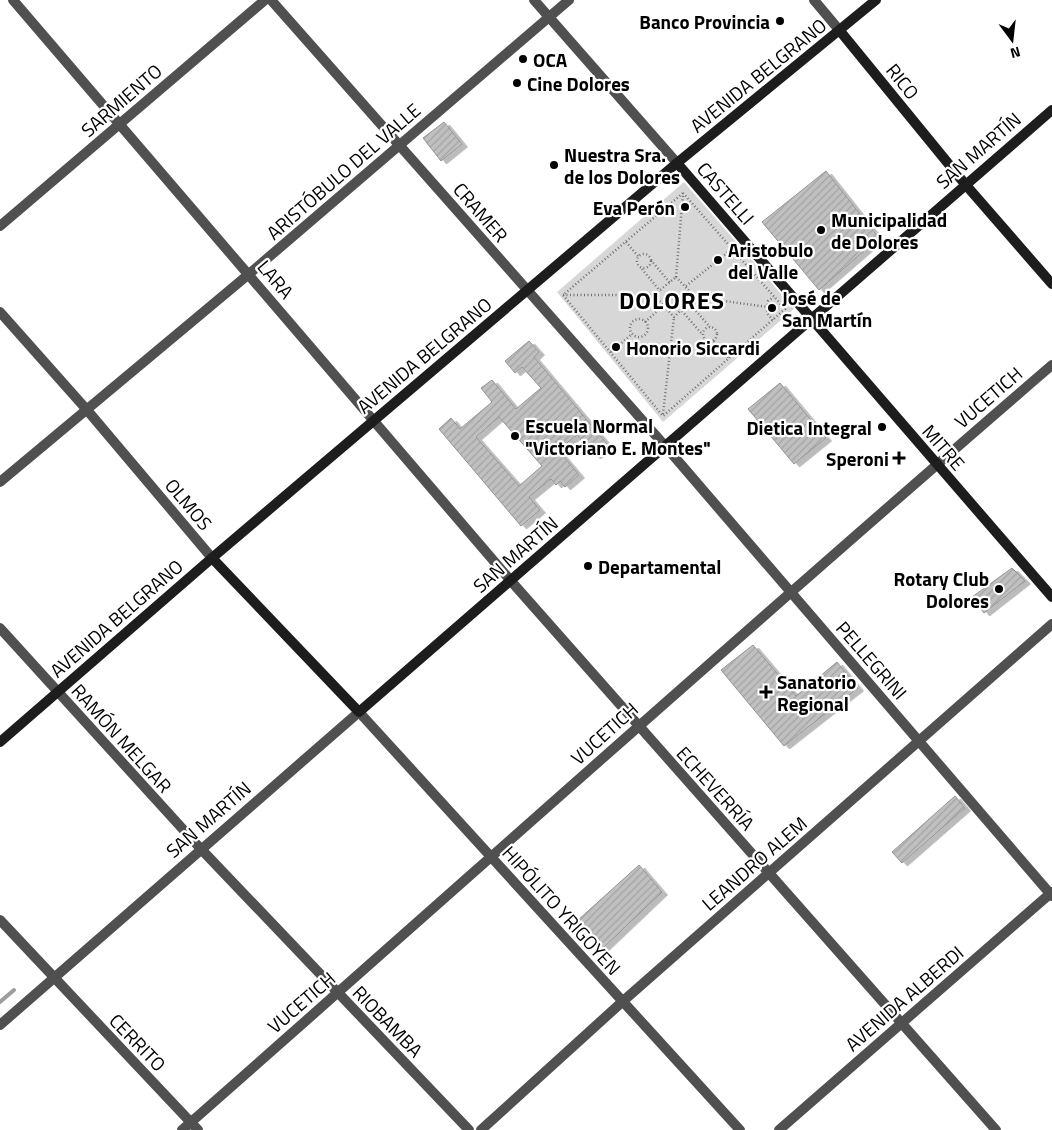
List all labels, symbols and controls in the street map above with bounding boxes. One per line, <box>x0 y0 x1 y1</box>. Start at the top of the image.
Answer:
place label: Banco Provincia <box>639 7 770 36</box>
street label: AVENIDA BELGRANO <box>683 11 833 139</box>
marker: Banco Provincia <box>774 15 786 27</box>
north arrow <box>987 15 1037 65</box>
text: N <box>1008 42 1023 64</box>
place label: OCA <box>533 45 568 74</box>
marker: OCA <box>517 53 529 65</box>
street label: SARMIENTO <box>74 56 168 144</box>
street label: RICO <box>879 57 927 105</box>
place label: Cine Dolores <box>527 69 630 98</box>
marker: Cine Dolores <box>511 77 523 89</box>
street label: ARISTÓBULO DEL VALLE <box>259 96 427 246</box>
street label: SAN MARTÍN <box>929 105 1027 195</box>
place label: Nuestra Sra. de los Dolores <box>564 140 680 191</box>
street label: CASTELLI <box>690 155 762 231</box>
marker: Nuestra Sra. de los Dolores <box>548 159 560 171</box>
street label: CRAMER <box>447 176 515 248</box>
place label: Eva Perón <box>593 193 675 222</box>
marker: Eva Perón <box>679 201 691 213</box>
place label: Municipalidad de Dolores <box>831 205 947 256</box>
marker: Municipalidad de Dolores <box>815 224 827 236</box>
place label: Aristobulo del Valle <box>728 235 813 286</box>
street label: LARA <box>251 253 301 305</box>
marker: Aristobulo del Valle <box>712 254 724 266</box>
district label: DOLORES <box>619 282 725 318</box>
place label: José de San Martín <box>782 283 872 334</box>
street label: AVENIDA BELGRANO <box>350 290 498 420</box>
marker: José de San Martín <box>766 302 778 314</box>
place label: Honorio Siccardi <box>626 333 760 362</box>
marker: Honorio Siccardi <box>610 341 622 353</box>
street label: VUCETICH <box>948 359 1028 435</box>
place label: Escuela Normal "Victoriano E. Montes" <box>525 411 711 462</box>
place label: Dietica Integral <box>747 413 872 442</box>
street label: MITRE <box>916 418 972 476</box>
marker: Dietica Integral <box>876 421 888 433</box>
marker: Escuela Normal "Victoriano E. Montes" <box>509 430 521 442</box>
place label: Speroni <box>826 444 889 473</box>
marker: Speroni <box>893 452 905 464</box>
street label: OLMOS <box>158 472 220 536</box>
street label: SAN MARTÍN <box>466 509 564 599</box>
street label: AVENIDA BELGRANO <box>43 552 189 684</box>
place label: Departamental <box>598 552 721 581</box>
marker: Departamental <box>582 560 594 572</box>
place label: Rotary Club Dolores <box>894 564 989 615</box>
marker: Rotary Club Dolores <box>993 583 1005 595</box>
street label: PELLEGRINI <box>830 614 914 706</box>
place label: Sanatorio Regional <box>777 667 856 718</box>
street label: RAMÓN MELGAR <box>65 677 179 799</box>
marker: Sanatorio Regional <box>759 685 773 699</box>
street label: VUCETICH <box>564 695 644 771</box>
street label: ECHEVERRÍA <box>670 739 762 837</box>
street label: SAN MARTÍN <box>159 774 257 864</box>
street label: LEANDRO ALEM <box>695 809 813 917</box>
street label: HIPÓLITO YRIGOYEN <box>496 839 628 981</box>
street label: AVENIDA ALBERDI <box>838 938 970 1058</box>
street label: VUCETICH <box>261 964 341 1040</box>
street label: RIOBAMBA <box>346 978 430 1064</box>
street label: CERRITO <box>103 1006 173 1078</box>

